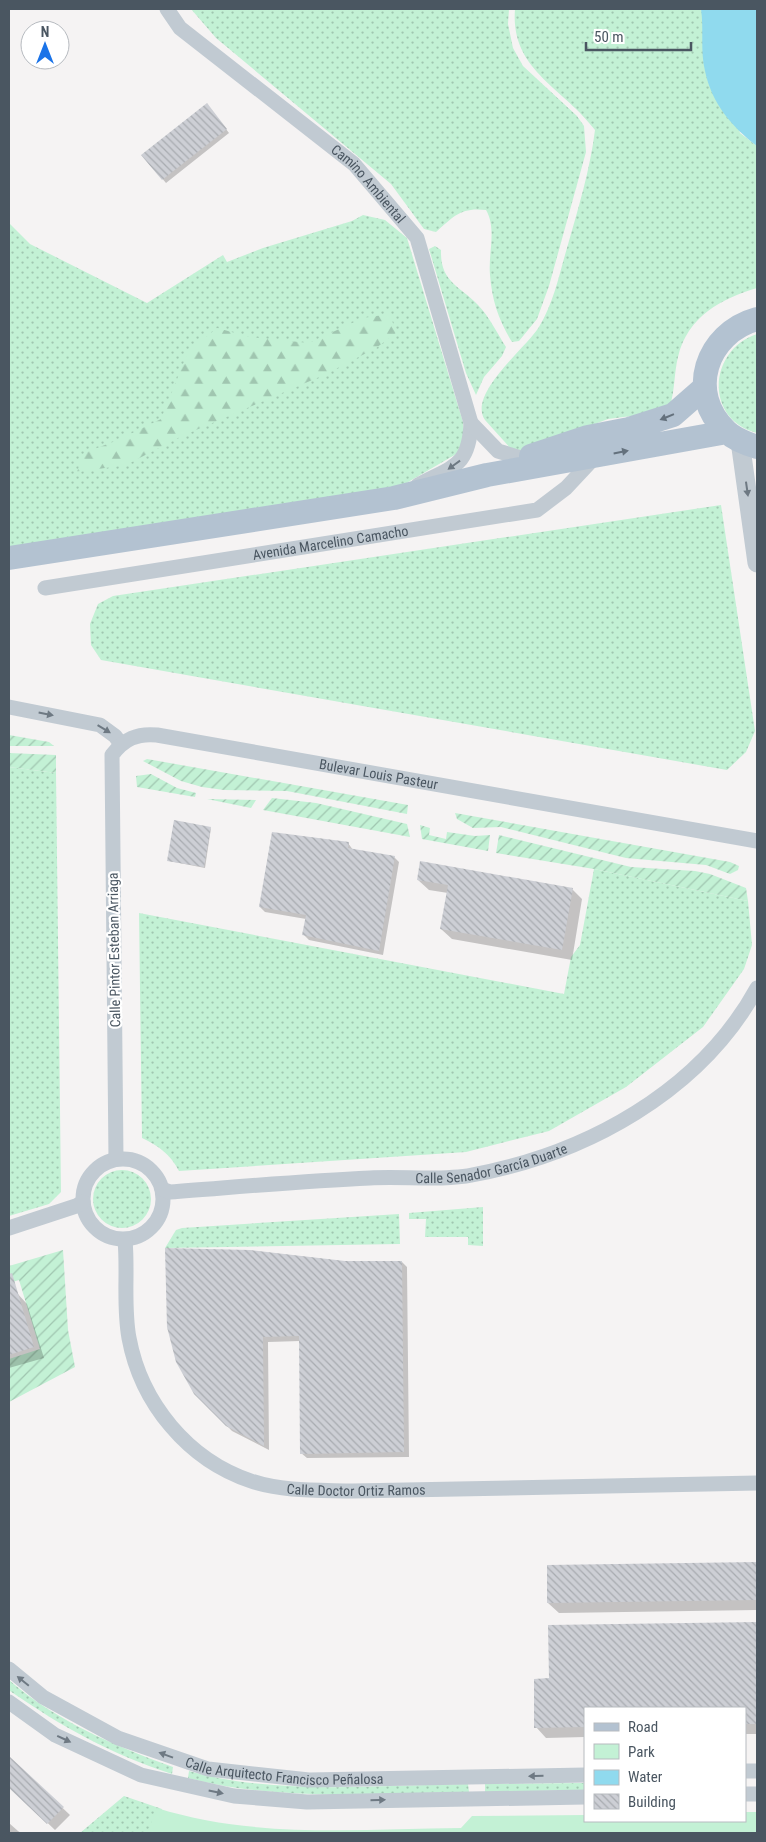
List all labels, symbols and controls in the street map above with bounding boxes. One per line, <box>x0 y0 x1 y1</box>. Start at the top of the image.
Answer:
north arrow <box>20 20 70 70</box>
scale bar <box>586 20 691 52</box>
text: N <box>41 24 49 40</box>
text: 50 m <box>594 28 624 46</box>
street label: Camino Ambiental <box>328 141 409 226</box>
one-way arrow <box>660 413 674 421</box>
one-way arrow <box>613 448 628 456</box>
one-way arrow <box>447 460 461 470</box>
one-way arrow <box>743 482 751 498</box>
street label: Avenida Marcelino Camacho <box>252 523 409 563</box>
one-way arrow <box>38 711 54 719</box>
one-way arrow <box>97 725 110 734</box>
street label: Bulevar Louis Pasteur <box>318 756 439 792</box>
street label: Calle Pintor Esteban Arriaga <box>105 872 123 1028</box>
street label: Calle Senador García Duarte <box>415 1140 570 1186</box>
street label: Calle Doctor Ortiz Ramos <box>286 1481 426 1499</box>
one-way arrow <box>17 1676 29 1687</box>
legend <box>584 1707 746 1822</box>
text: Road <box>628 1718 658 1736</box>
one-way arrow <box>57 1735 71 1743</box>
text: Park <box>628 1743 655 1761</box>
one-way arrow <box>159 1751 174 1758</box>
street label: Calle Arquitecto Francisco Peñalosa <box>183 1754 384 1788</box>
text: Water <box>628 1768 663 1786</box>
one-way arrow <box>528 1772 544 1780</box>
one-way arrow <box>209 1789 225 1797</box>
text: Building <box>628 1793 676 1811</box>
one-way arrow <box>370 1796 386 1804</box>

